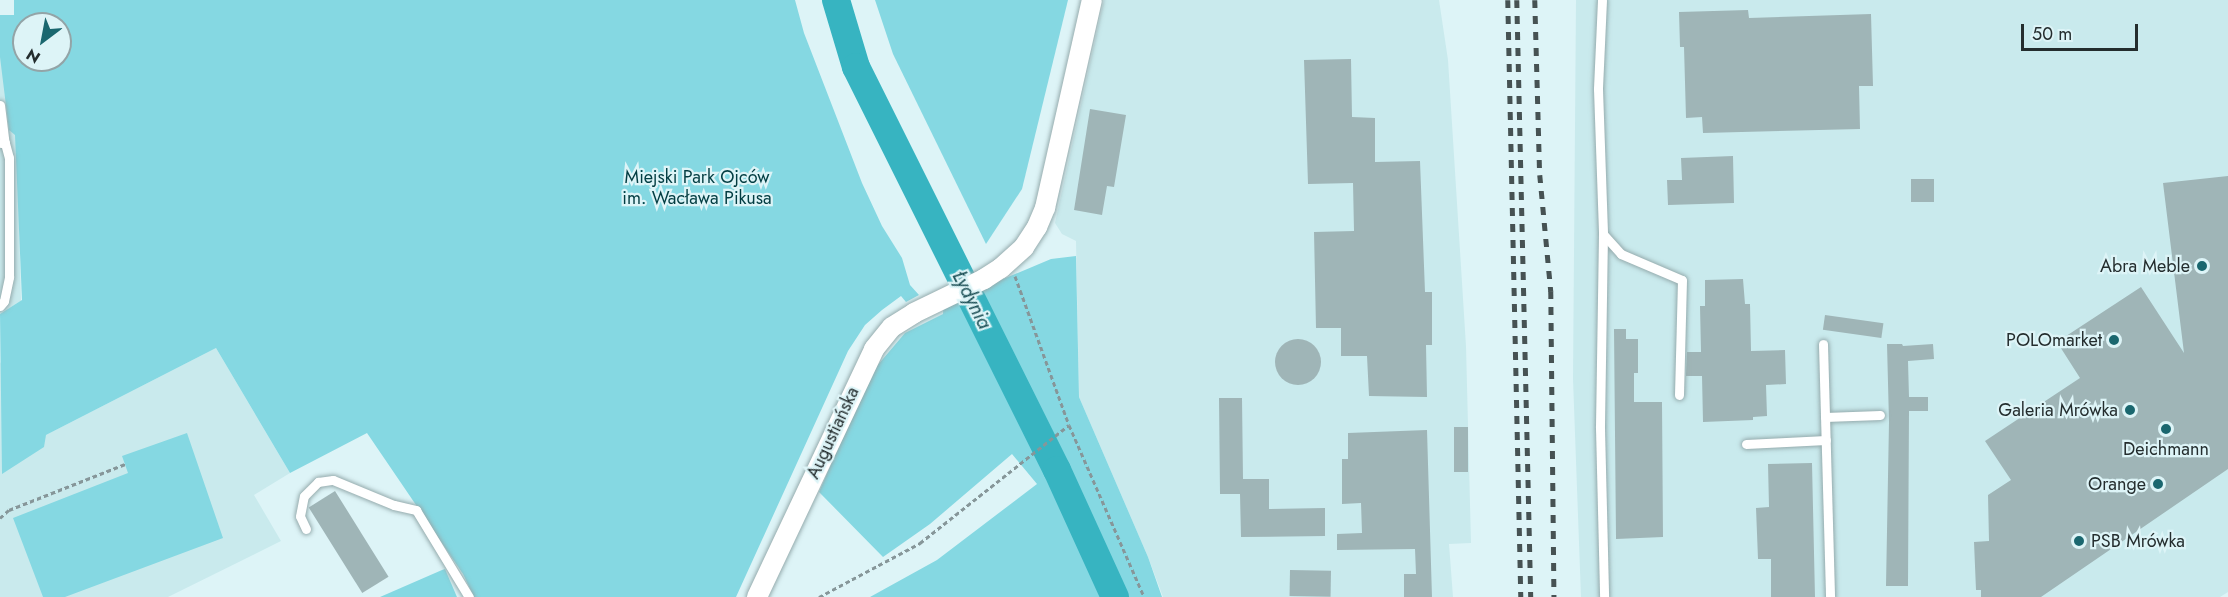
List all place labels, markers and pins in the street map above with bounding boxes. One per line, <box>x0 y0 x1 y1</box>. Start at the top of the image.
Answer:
place label: Abra Meble <box>2100 255 2190 277</box>
marker: Abra Meble <box>2195 259 2209 273</box>
place label: POLOmarket <box>2006 329 2102 351</box>
marker: POLOmarket <box>2107 333 2121 347</box>
place label: Galeria Mrówka <box>1998 399 2118 421</box>
marker: Galeria Mrówka <box>2123 403 2137 417</box>
marker: Deichmann <box>2159 422 2173 436</box>
place label: Deichmann <box>2123 438 2209 460</box>
place label: Orange <box>2088 473 2146 495</box>
marker: Orange <box>2151 477 2165 491</box>
place label: PSB Mrówka <box>2091 530 2185 552</box>
marker: PSB Mrówka <box>2072 534 2086 548</box>

